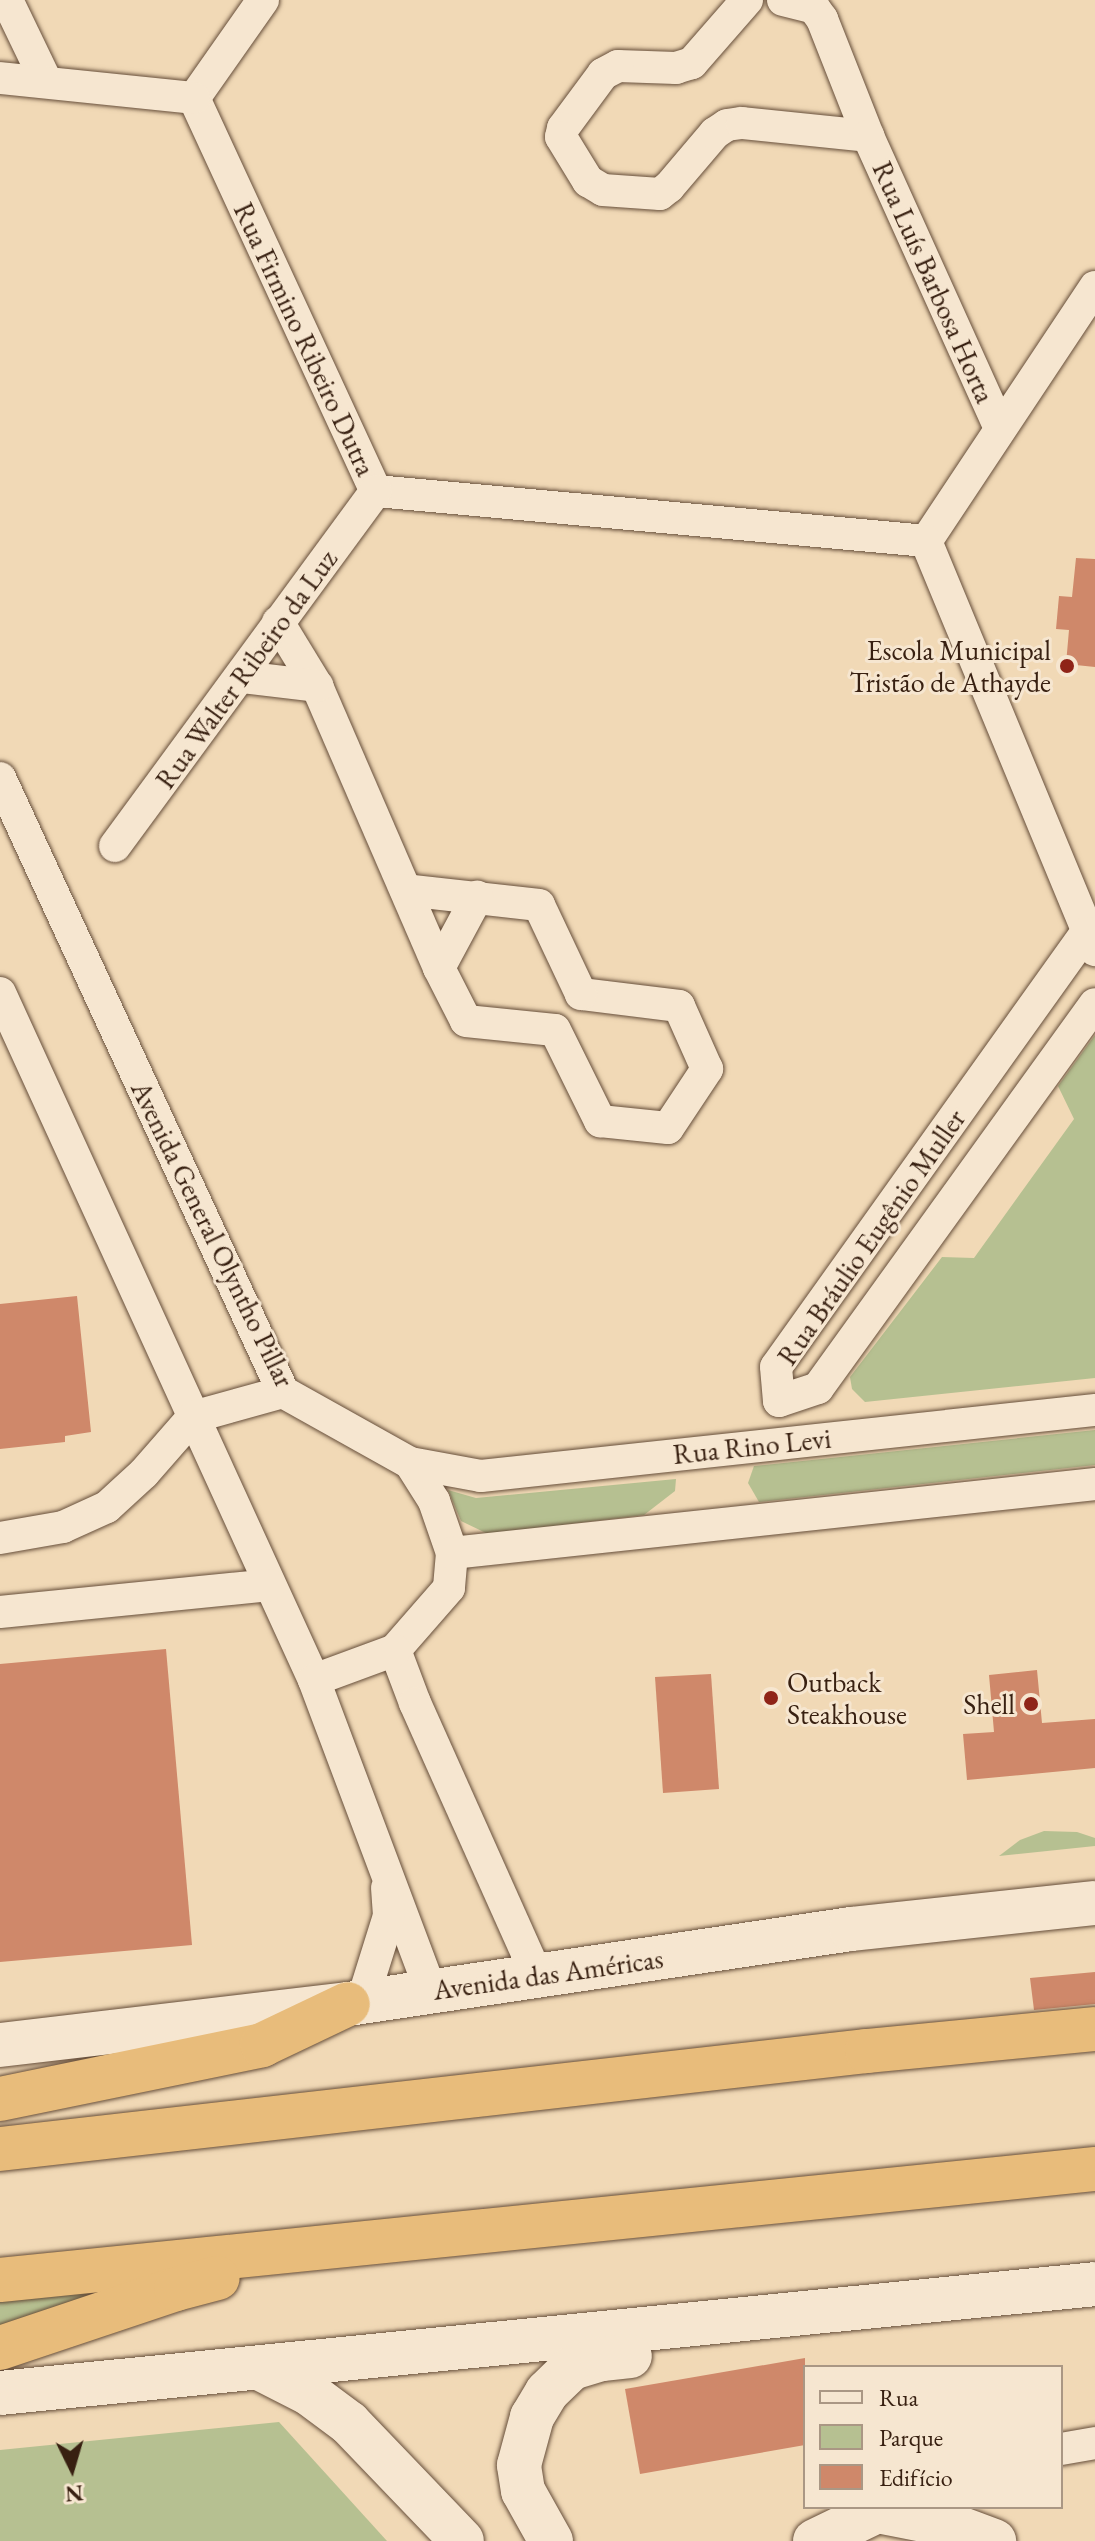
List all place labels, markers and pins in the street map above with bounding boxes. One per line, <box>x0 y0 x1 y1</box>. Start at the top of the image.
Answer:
place label: Escola Municipal Tristão de Athayde <box>850 633 1051 699</box>
marker: Escola Municipal Tristão de Athayde <box>1058 657 1076 675</box>
place label: Outback Steakhouse <box>787 1665 907 1731</box>
place label: Shell <box>963 1687 1015 1721</box>
marker: Outback Steakhouse <box>762 1689 780 1707</box>
marker: Shell <box>1022 1695 1040 1713</box>

